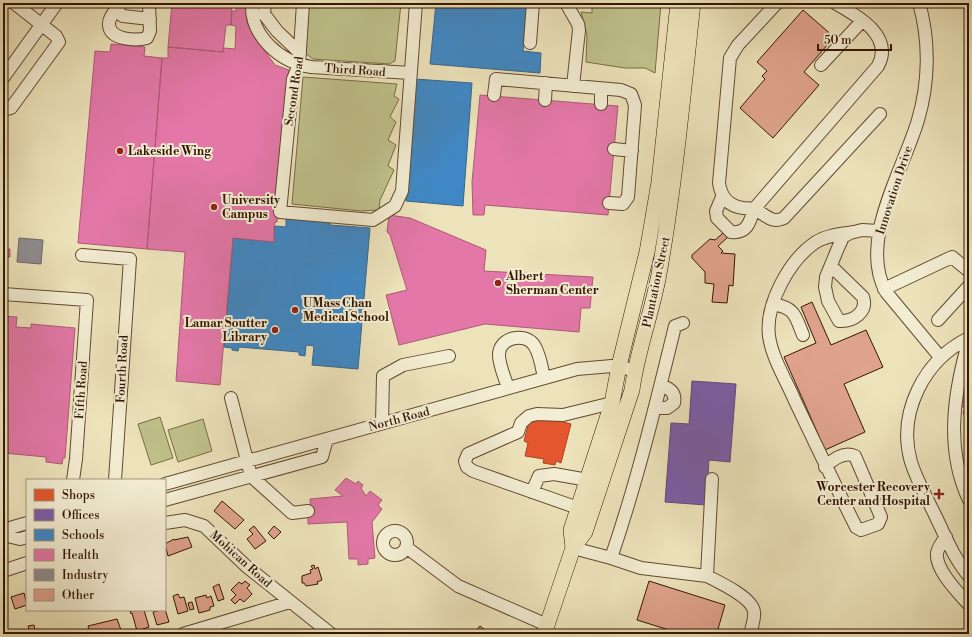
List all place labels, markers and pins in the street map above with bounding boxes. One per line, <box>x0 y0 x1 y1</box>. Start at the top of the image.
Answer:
place label: Lakeside Wing <box>128 144 212 159</box>
marker: Lakeside Wing <box>115 146 125 156</box>
place label: University Campus <box>222 193 281 222</box>
marker: University Campus <box>209 202 219 212</box>
place label: Albert Sherman Center <box>505 269 599 298</box>
marker: Albert Sherman Center <box>493 278 503 288</box>
place label: UMass Chan Medical School <box>303 296 389 325</box>
marker: UMass Chan Medical School <box>290 305 300 315</box>
place label: Lamar Soutter Library <box>185 316 268 345</box>
marker: Lamar Soutter Library <box>270 325 280 335</box>
place label: Worcester Recovery Center and Hospital <box>815 480 931 509</box>
marker: Worcester Recovery Center and Hospital <box>933 488 945 500</box>

